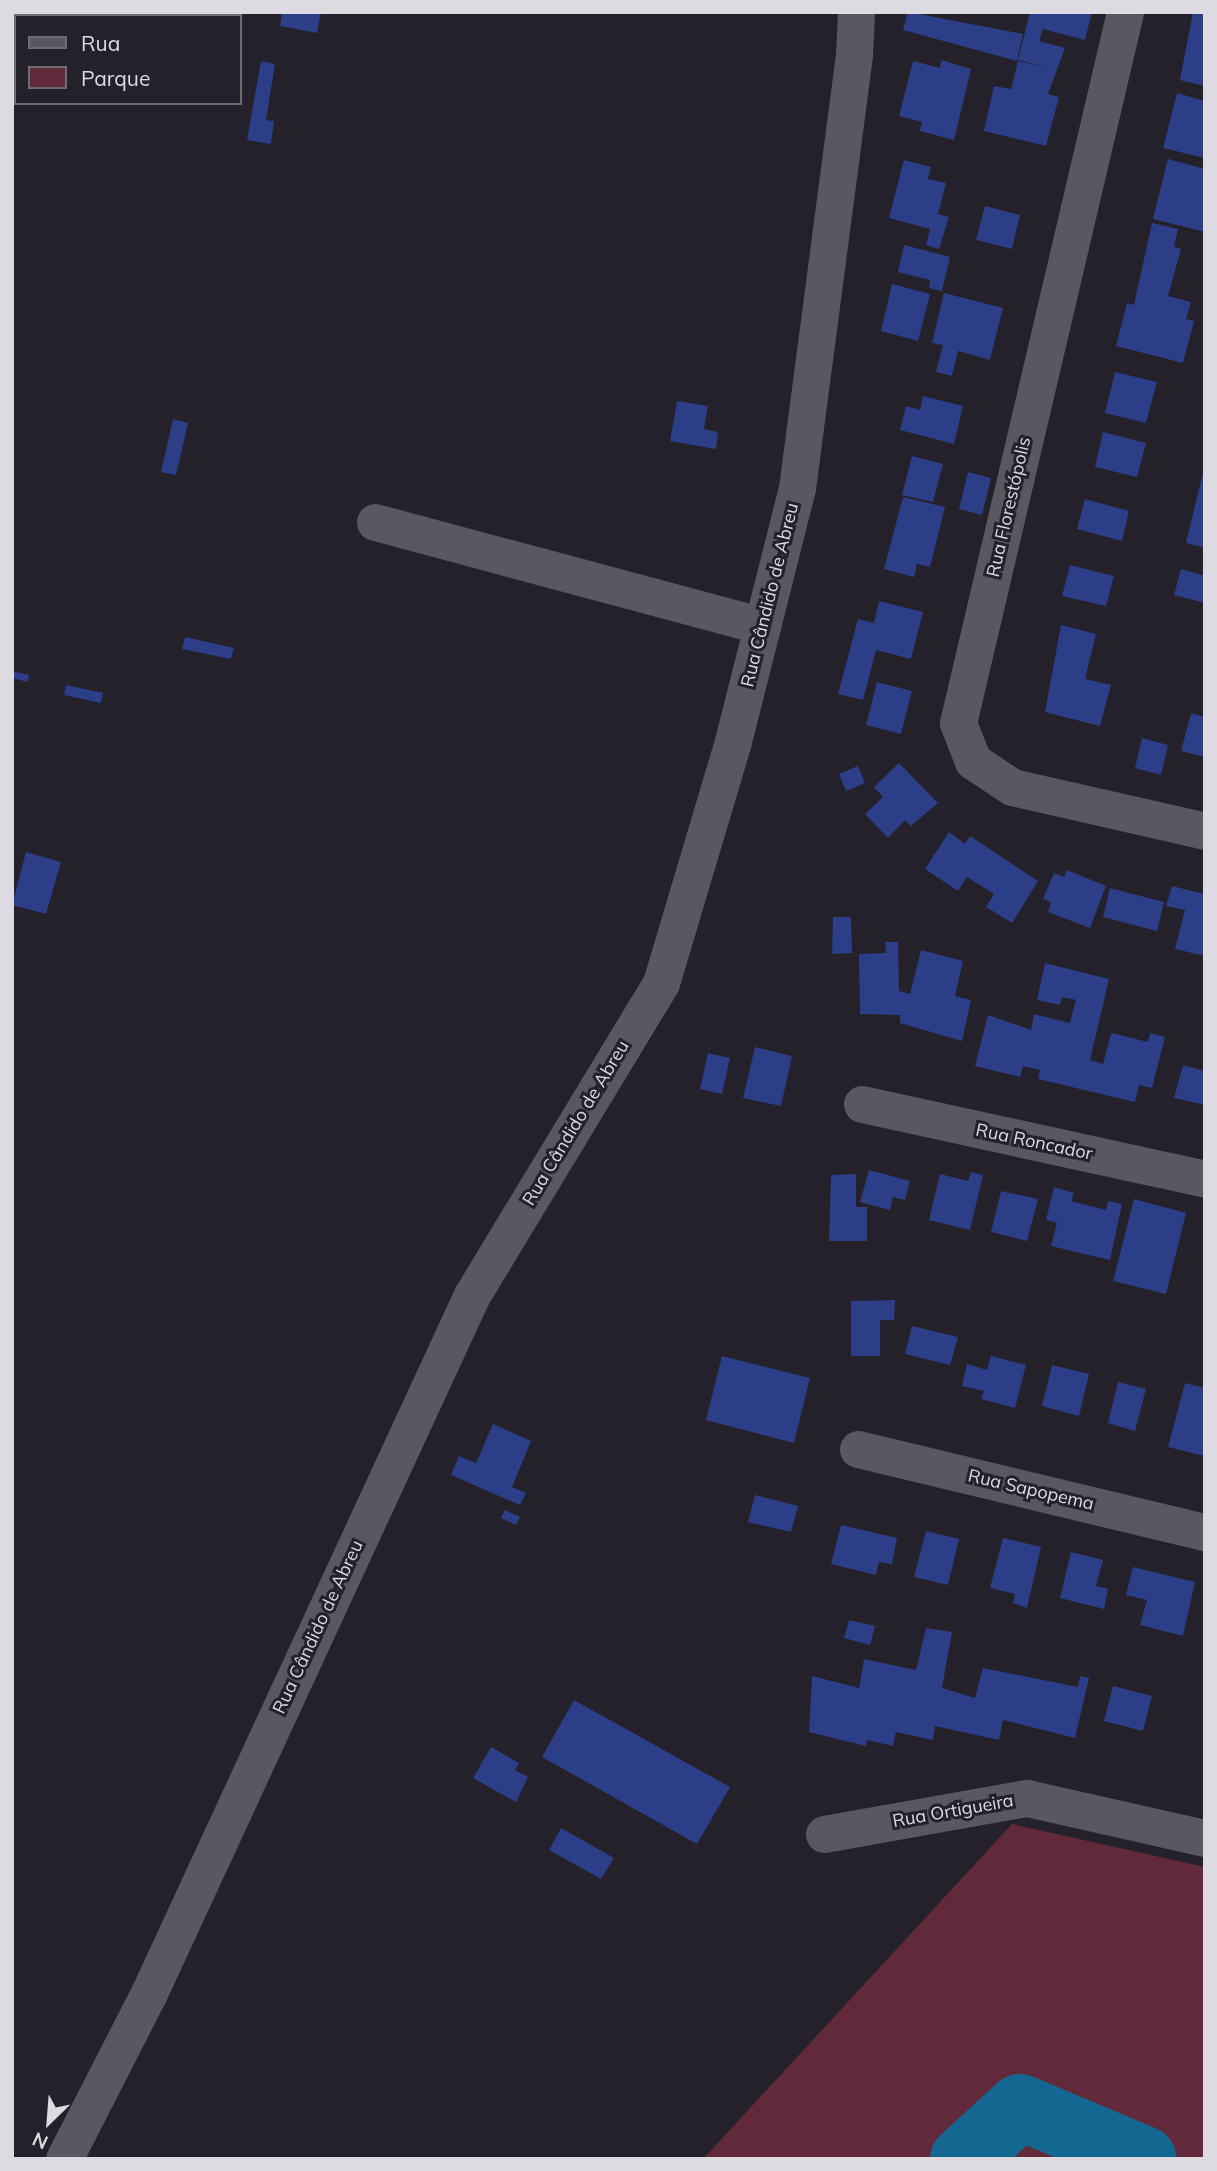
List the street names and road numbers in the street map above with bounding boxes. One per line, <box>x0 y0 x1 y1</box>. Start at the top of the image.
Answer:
street label: Rua Florestópolis <box>982 435 1036 579</box>
street label: Rua Cândido de Abreu <box>737 501 803 689</box>
street label: Rua Cândido de Abreu <box>518 1037 634 1209</box>
street label: Rua Roncador <box>974 1119 1094 1165</box>
street label: Rua Sapopema <box>966 1465 1096 1515</box>
street label: Rua Cândido de Abreu <box>268 1537 368 1717</box>
street label: Rua Ortigueira <box>891 1790 1015 1832</box>

